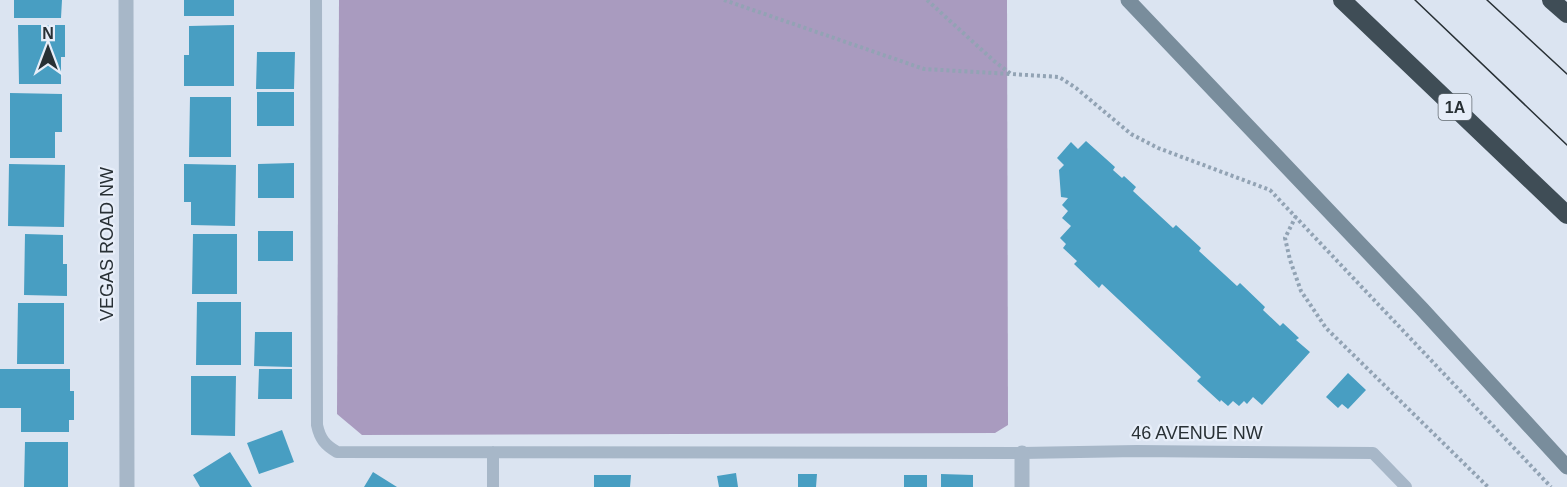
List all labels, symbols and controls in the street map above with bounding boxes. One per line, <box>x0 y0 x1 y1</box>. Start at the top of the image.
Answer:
north arrow <box>18 18 78 78</box>
text: N <box>42 25 54 42</box>
road number: 1A <box>1438 94 1472 120</box>
street label: VEGAS ROAD NW <box>97 167 117 321</box>
street label: 46 AVENUE NW <box>1131 423 1263 443</box>

